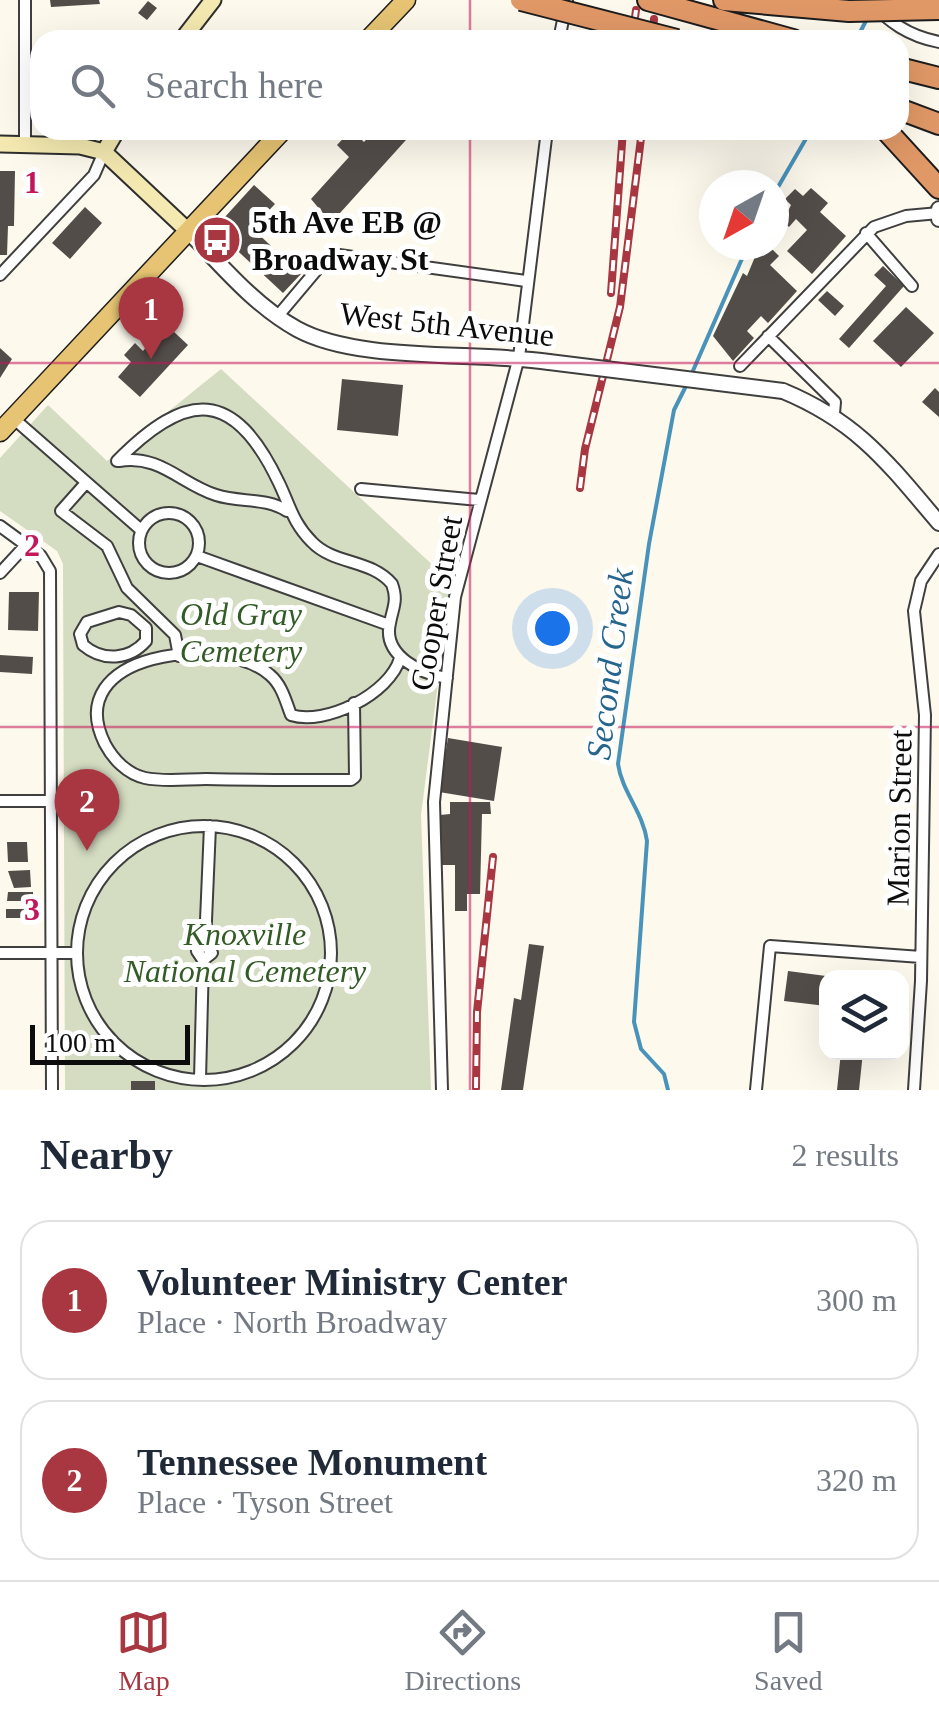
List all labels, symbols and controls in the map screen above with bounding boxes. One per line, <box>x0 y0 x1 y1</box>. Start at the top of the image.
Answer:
search box <box>30 30 909 140</box>
icon: search <box>65 58 120 113</box>
text: Search here <box>145 64 323 106</box>
text: 1 <box>24 164 40 200</box>
north arrow <box>699 170 789 260</box>
place label: 5th Ave EB @ Broadway St <box>252 204 442 277</box>
bus stop icon: 5th Ave EB @ Broadway St <box>191 214 243 266</box>
pin: 1 <box>118 276 184 359</box>
street label: West 5th Avenue <box>338 295 556 353</box>
street label: Cooper Street <box>403 513 469 693</box>
text: 2 <box>24 527 40 563</box>
water label: Second Creek <box>579 565 641 762</box>
park label: Old Gray Cemetery <box>180 596 303 669</box>
your location <box>527 603 578 654</box>
street label: Marion Street <box>879 729 919 907</box>
pin: 2 <box>54 768 120 851</box>
text: 3 <box>24 891 40 927</box>
park label: Knoxville National Cemetery <box>123 916 367 989</box>
map controls <box>819 970 909 1060</box>
button: layers <box>819 970 909 1060</box>
scale bar <box>30 1020 190 1064</box>
text: 100 m <box>45 1027 116 1058</box>
text: Nearby <box>40 1132 173 1178</box>
text: 2 results <box>791 1137 899 1173</box>
text: Volunteer Ministry Center <box>137 1261 568 1303</box>
text: 1 <box>67 1282 83 1318</box>
text: 300 m <box>816 1282 897 1318</box>
text: Place · North Broadway <box>137 1304 447 1340</box>
text: Tennessee Monument <box>137 1441 487 1483</box>
text: 2 <box>67 1462 83 1498</box>
text: 320 m <box>816 1462 897 1498</box>
text: Place · Tyson Street <box>137 1484 393 1520</box>
tab: Map <box>116 1605 171 1697</box>
tab: Directions <box>404 1605 521 1697</box>
tab: Saved <box>754 1605 823 1697</box>

